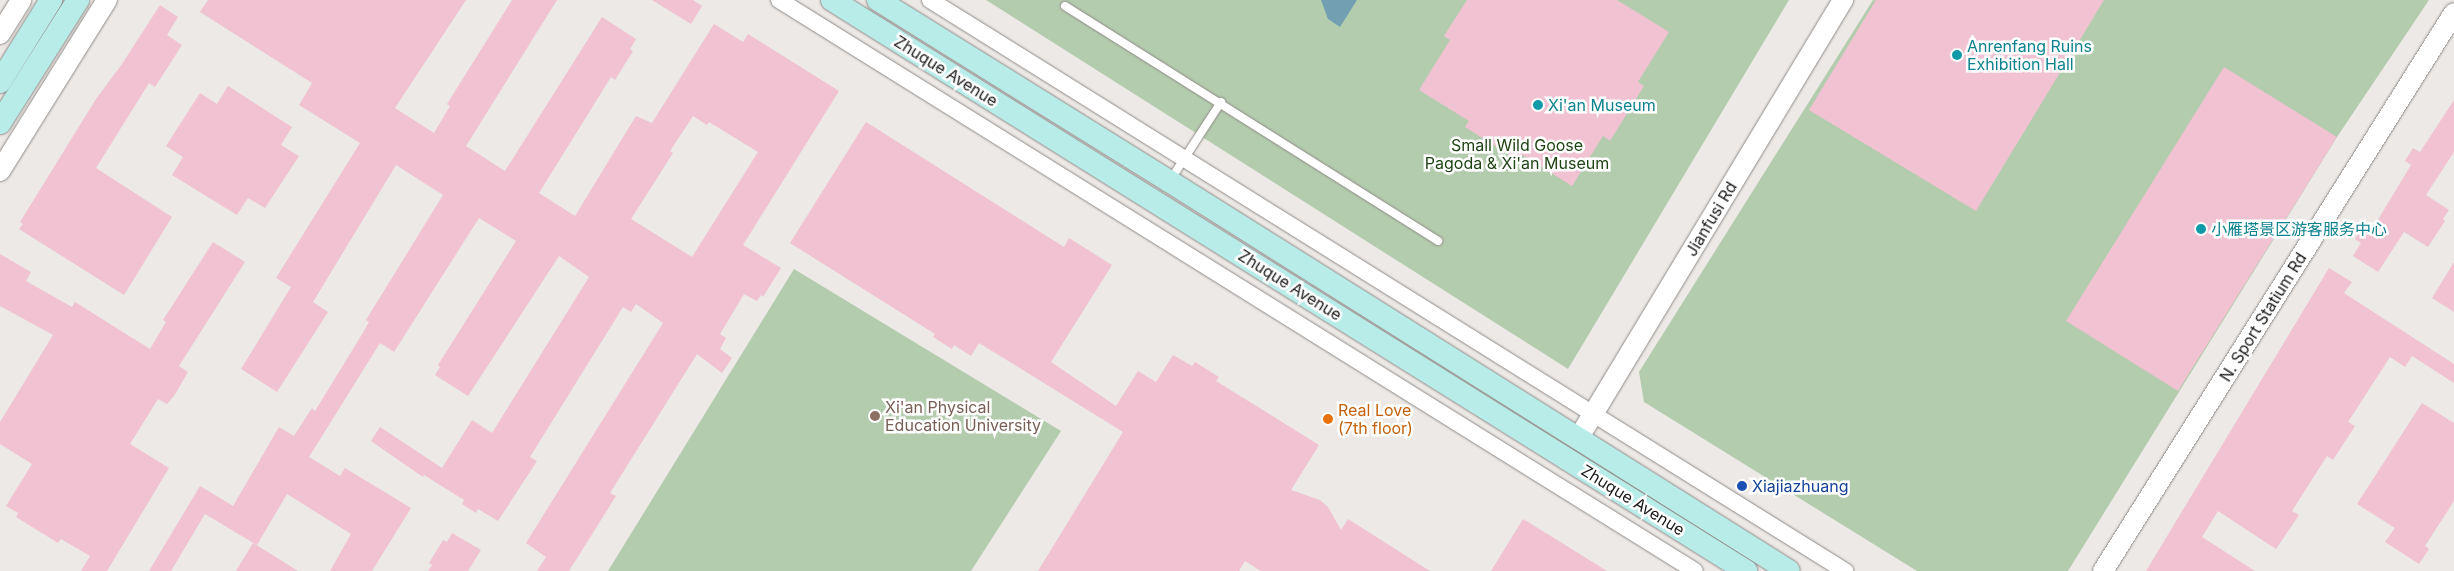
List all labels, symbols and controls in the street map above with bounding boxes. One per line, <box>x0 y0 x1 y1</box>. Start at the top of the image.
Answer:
street label: Zhuque Avenue <box>891 32 1001 110</box>
place label: Anrenfang Ruins Exhibition Hall <box>1967 36 2092 74</box>
marker: Anrenfang Ruins Exhibition Hall <box>1951 49 1963 61</box>
place label: Xi'an Museum <box>1548 95 1656 115</box>
marker: Xi'an Museum <box>1532 99 1544 111</box>
park label: Small Wild Goose Pagoda & Xi'an Museum <box>1425 135 1609 173</box>
street label: Jianfusi Rd <box>1681 178 1741 260</box>
place label: 小雁塔景区游客服务中心 <box>2211 219 2387 239</box>
marker: 小雁塔景区游客服务中心 <box>2195 223 2207 235</box>
street label: Zhuque Avenue <box>1235 246 1345 324</box>
street label: N. Sport Statium Rd <box>2216 249 2310 385</box>
place label: Xi'an Physical Education University <box>885 397 1041 435</box>
place label: Real Love (7th floor) <box>1338 400 1413 438</box>
marker: Xi'an Physical Education University <box>869 410 881 422</box>
marker: Real Love (7th floor) <box>1322 413 1334 425</box>
street label: Zhuque Avenue <box>1578 461 1688 539</box>
place label: Xiajiazhuang <box>1752 476 1849 496</box>
marker: Xiajiazhuang <box>1736 480 1748 492</box>

